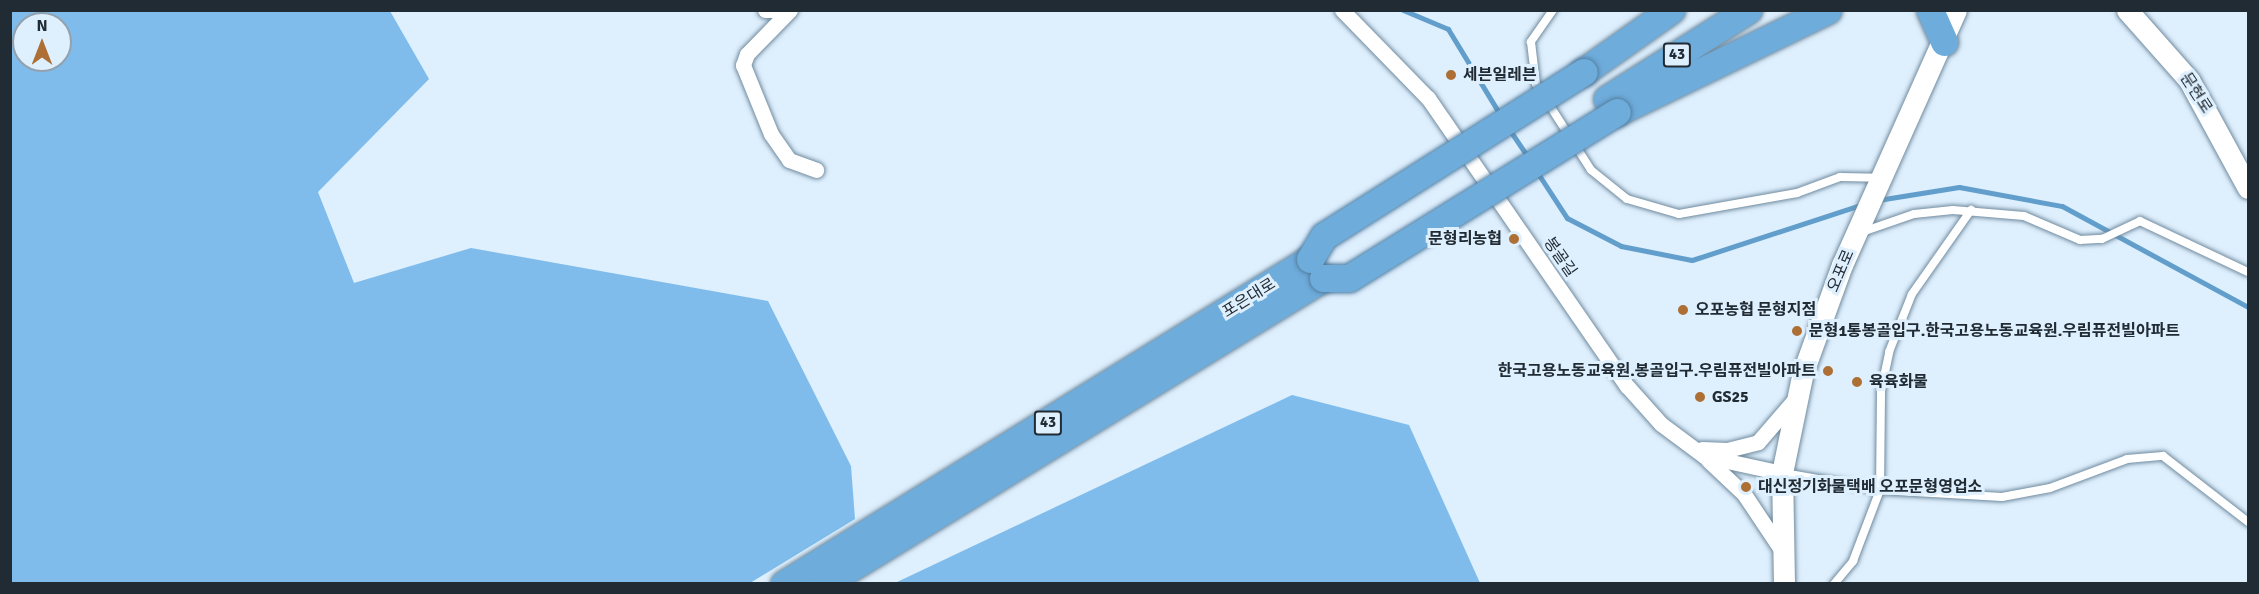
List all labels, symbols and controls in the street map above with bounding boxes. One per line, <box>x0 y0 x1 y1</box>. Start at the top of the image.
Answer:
north arrow <box>12 12 72 72</box>
text: N <box>36 16 48 36</box>
road number: 43 <box>1662 43 1692 67</box>
place label: 세븐일레븐 <box>1463 65 1537 85</box>
marker: 세븐일레븐 <box>1444 68 1458 82</box>
street label: 문현로 <box>2176 69 2216 117</box>
place label: 문형리농협 <box>1428 229 1502 249</box>
marker: 문형리농협 <box>1507 232 1521 246</box>
street label: 봉골길 <box>1539 233 1581 281</box>
street label: 오포로 <box>1824 247 1858 295</box>
street label: 포은대로 <box>1219 274 1279 322</box>
place label: 오포농협 문형지점 <box>1695 300 1816 320</box>
marker: 오포농협 문형지점 <box>1676 303 1690 317</box>
place label: 문형1통봉골입구.한국고용노동교육원.우림퓨전빌아파트 <box>1809 321 2180 341</box>
marker: 문형1통봉골입구.한국고용노동교육원.우림퓨전빌아파트 <box>1790 324 1804 338</box>
place label: 한국고용노동교육원.봉골입구.우림퓨전빌아파트 <box>1498 361 1816 381</box>
marker: 한국고용노동교육원.봉골입구.우림퓨전빌아파트 <box>1821 364 1835 378</box>
place label: 육육화물 <box>1869 372 1928 392</box>
marker: 육육화물 <box>1850 375 1864 389</box>
place label: GS25 <box>1712 387 1749 407</box>
marker: GS25 <box>1693 390 1707 404</box>
road number: 43 <box>1033 411 1063 435</box>
place label: 대신정기화물택배 오포문형영업소 <box>1758 477 1982 497</box>
marker: 대신정기화물택배 오포문형영업소 <box>1739 480 1753 494</box>

